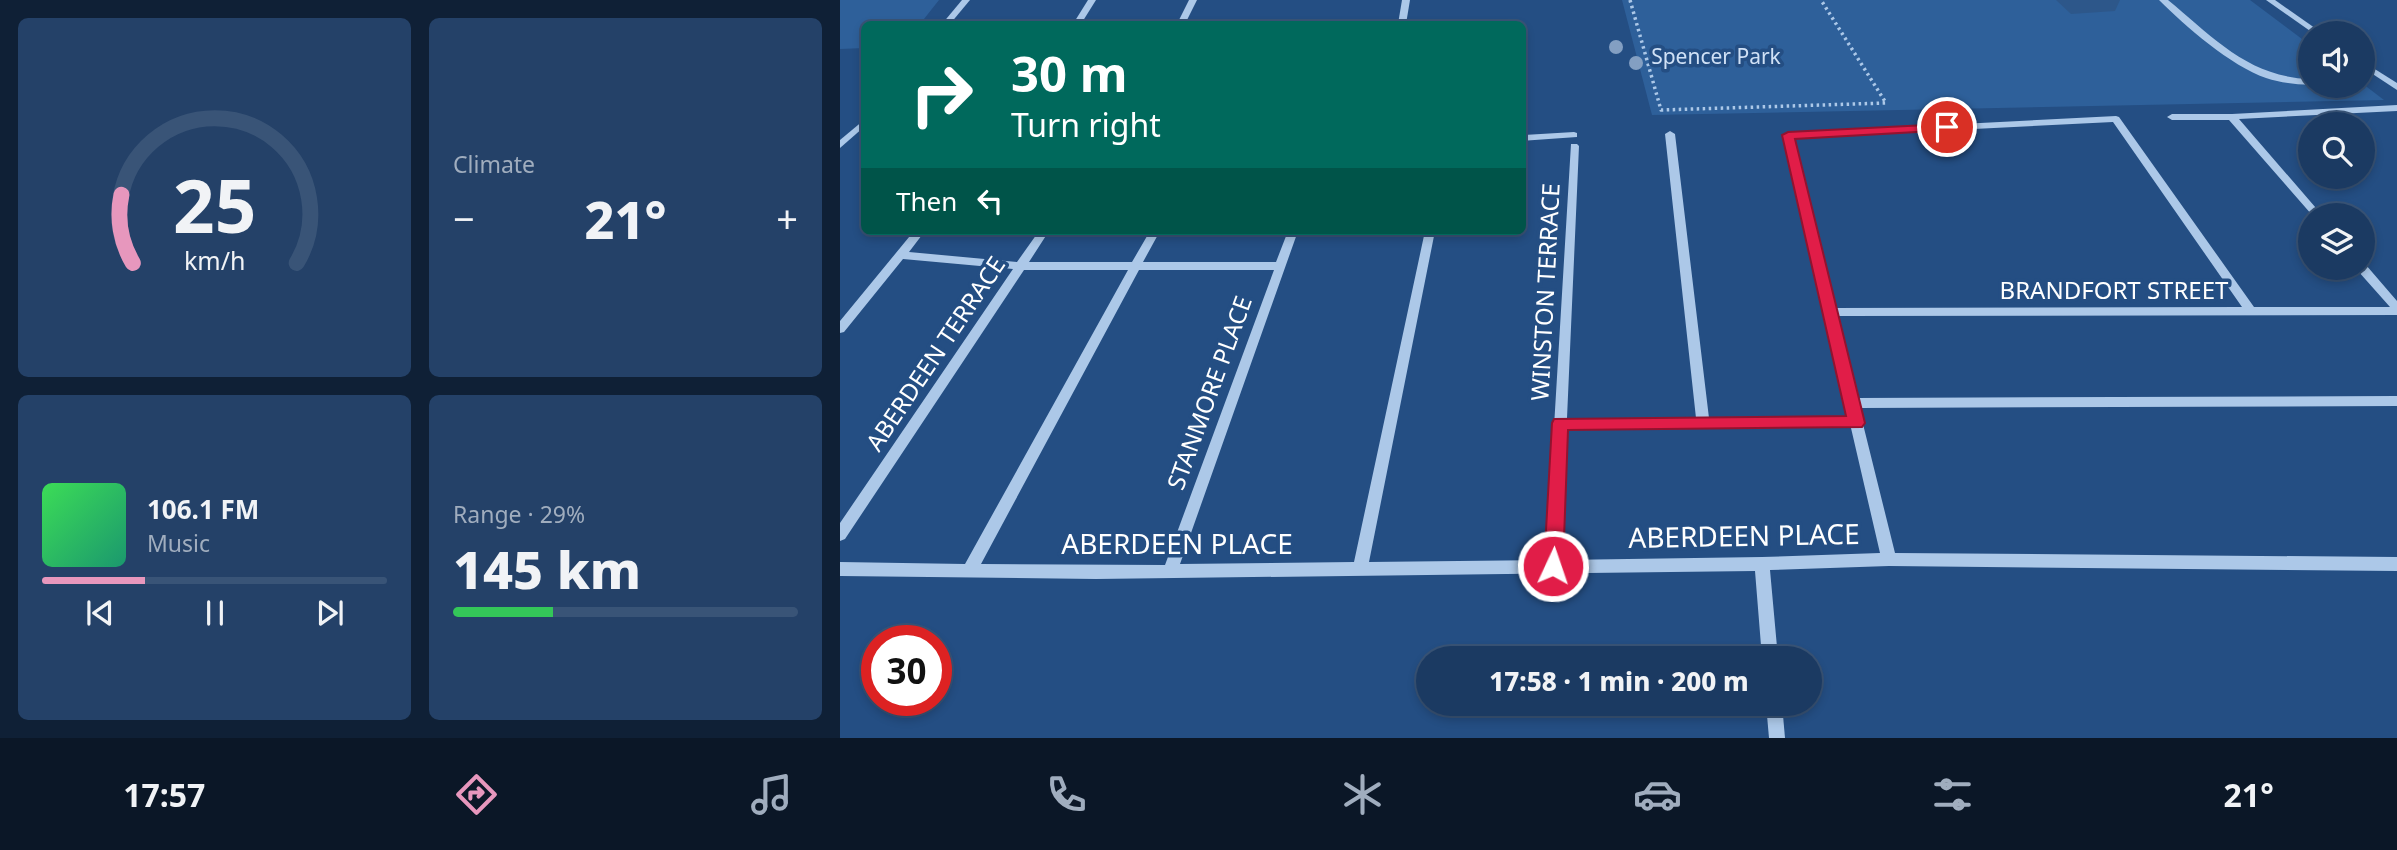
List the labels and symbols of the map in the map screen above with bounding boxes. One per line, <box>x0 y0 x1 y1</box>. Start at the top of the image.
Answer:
park label: Spencer Park <box>1651 42 1782 70</box>
pin <box>1917 97 1977 157</box>
street label: WINSTON TERRACE <box>1522 182 1567 402</box>
street label: ABERDEEN TERRACE <box>857 250 1012 457</box>
street label: BRANDFORT STREET <box>2000 273 2229 306</box>
street label: STANMORE PLACE <box>1158 291 1259 494</box>
street label: ABERDEEN PLACE <box>1628 514 1860 556</box>
street label: ABERDEEN PLACE <box>1061 524 1293 562</box>
position arrow <box>1516 529 1590 603</box>
speed limit sign: 30 <box>861 625 952 716</box>

